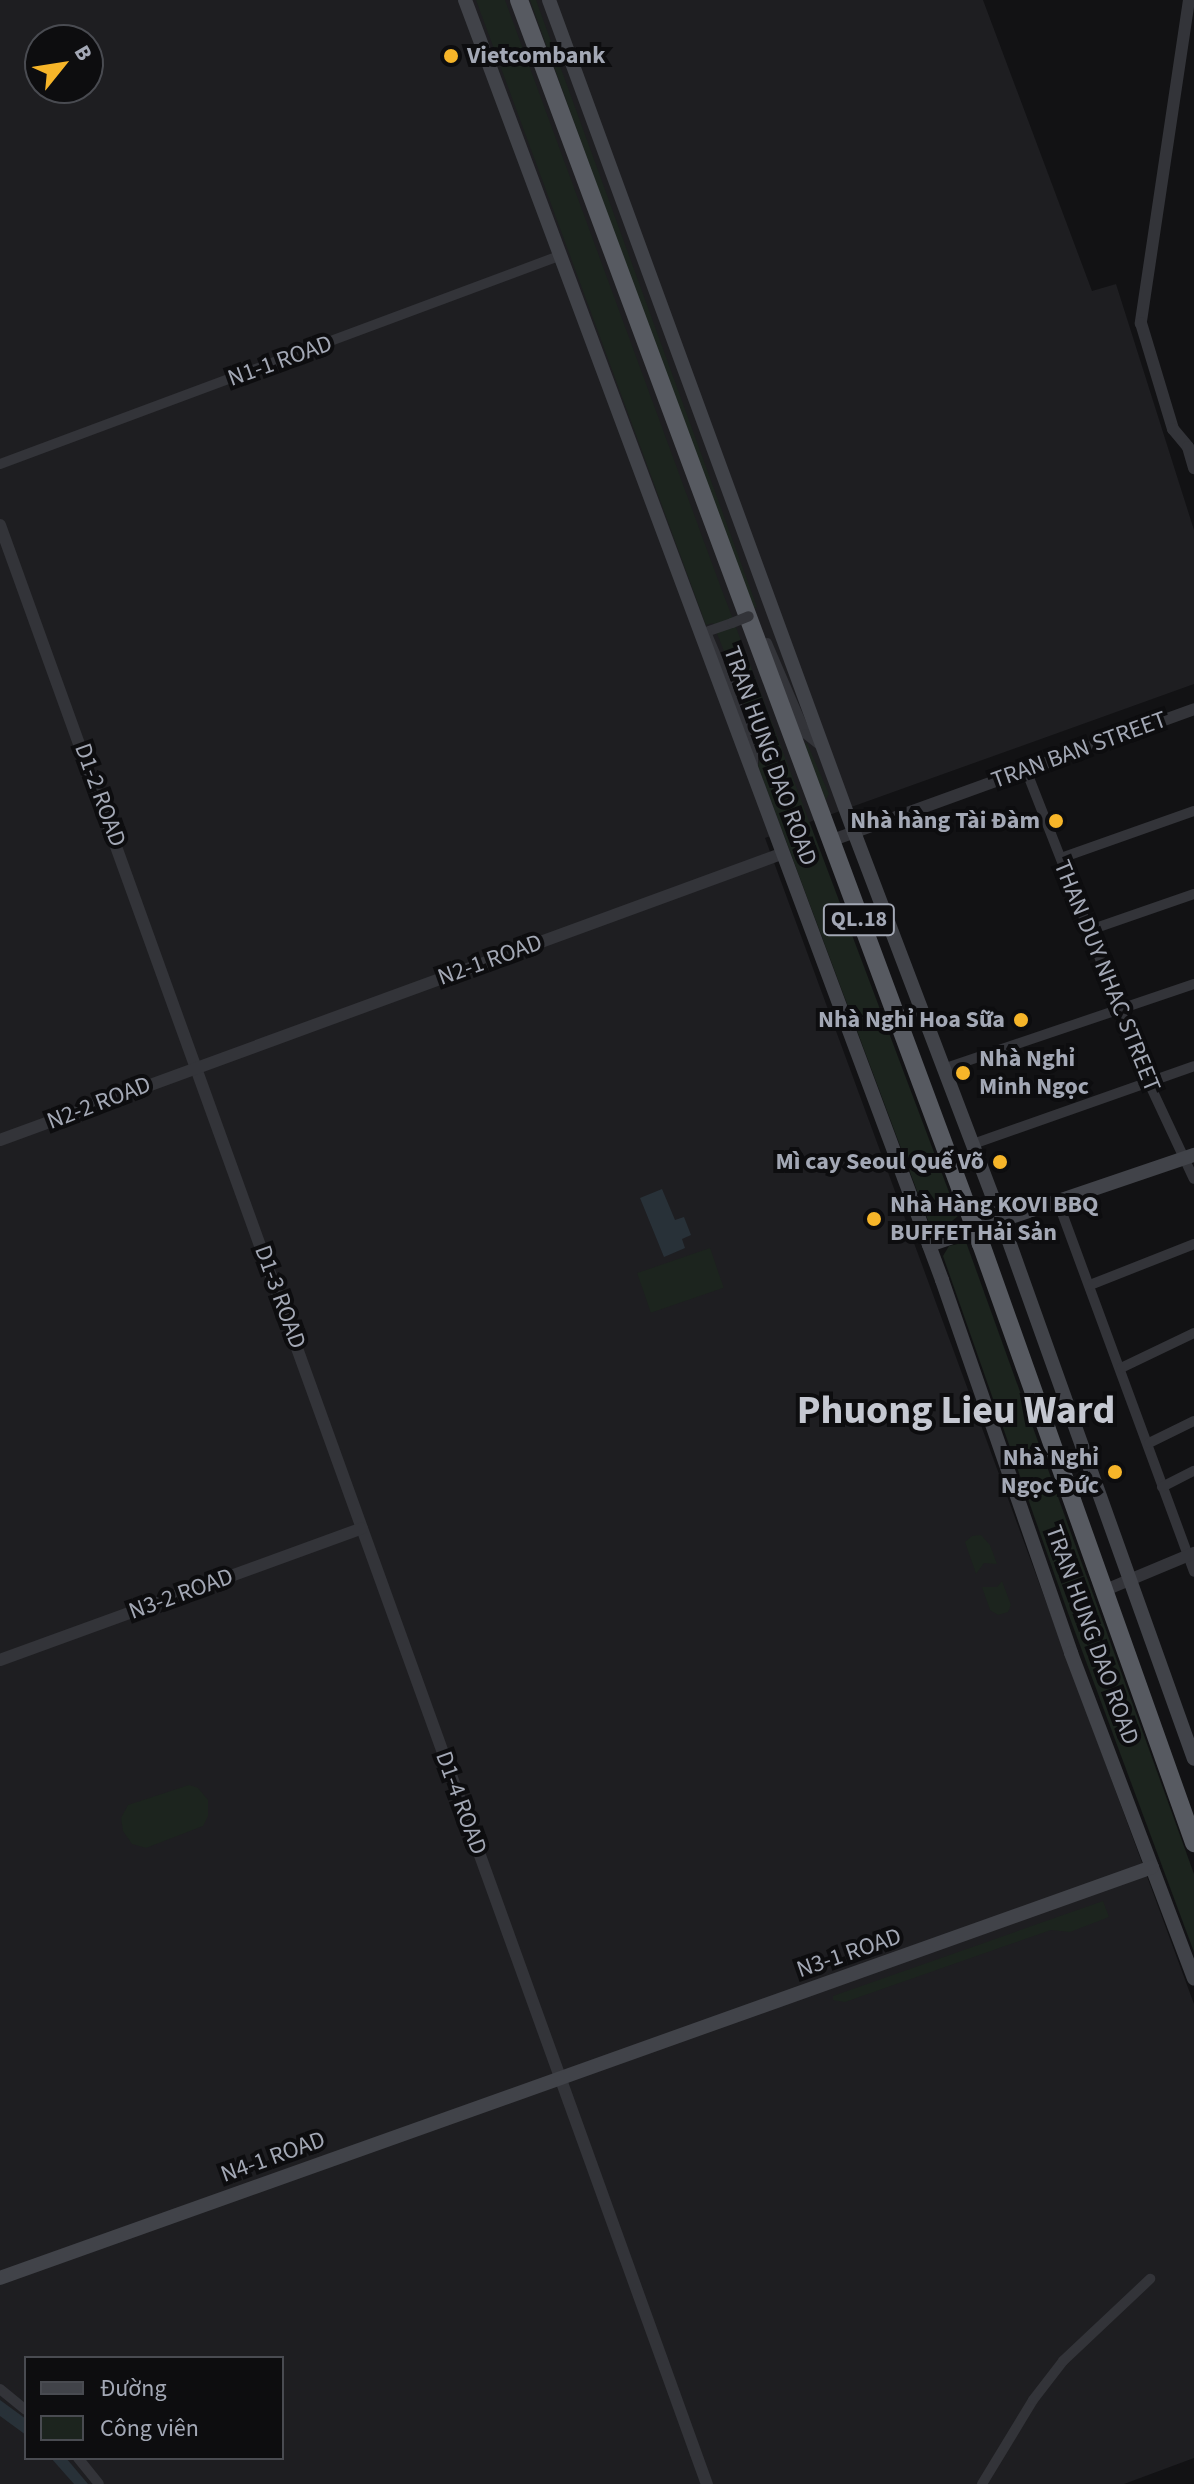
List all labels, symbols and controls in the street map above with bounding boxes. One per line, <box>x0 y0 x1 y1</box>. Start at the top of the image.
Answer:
north arrow <box>24 24 104 104</box>
text: B <box>66 39 100 67</box>
place label: Vietcombank <box>467 42 605 70</box>
marker: Vietcombank <box>442 47 460 65</box>
street label: N1-1 ROAD <box>224 329 336 393</box>
street label: TRAN HUNG DAO ROAD <box>717 642 823 870</box>
street label: TRAN BAN STREET <box>987 705 1171 795</box>
street label: D1-2 ROAD <box>68 739 132 851</box>
place label: Nhà hàng Tài Đàm <box>850 807 1040 835</box>
marker: Nhà hàng Tài Đàm <box>1047 812 1065 830</box>
street label: THAN DUY NHAC STREET <box>1047 856 1167 1096</box>
road number: QL.18 <box>821 902 897 938</box>
street label: N2-1 ROAD <box>434 928 546 992</box>
place label: Nhà Nghỉ Hoa Sữa <box>818 1006 1005 1034</box>
marker: Nhà Nghỉ Hoa Sữa <box>1012 1011 1030 1029</box>
place label: Nhà Nghỉ Minh Ngọc <box>979 1045 1089 1101</box>
marker: Nhà Nghỉ Minh Ngọc <box>954 1064 972 1082</box>
street label: N2-2 ROAD <box>43 1070 155 1136</box>
place label: Mì cay Seoul Quế Võ <box>775 1148 984 1176</box>
marker: Mì cay Seoul Quế Võ <box>991 1153 1009 1171</box>
place label: Nhà Hàng KOVI BBQ BUFFET Hải Sản <box>890 1191 1098 1247</box>
marker: Nhà Hàng KOVI BBQ BUFFET Hải Sản <box>865 1210 883 1228</box>
street label: D1-3 ROAD <box>248 1241 312 1353</box>
district label: Phuong Lieu Ward <box>797 1387 1115 1435</box>
place label: Nhà Nghỉ Ngọc Đức <box>1001 1444 1099 1500</box>
marker: Nhà Nghỉ Ngọc Đức <box>1106 1463 1124 1481</box>
street label: TRAN HUNG DAO ROAD <box>1039 1521 1145 1749</box>
street label: N3-2 ROAD <box>125 1562 237 1626</box>
street label: D1-4 ROAD <box>429 1747 493 1859</box>
street label: N3-1 ROAD <box>793 1922 905 1984</box>
street label: N4-1 ROAD <box>217 2125 329 2189</box>
legend <box>24 2356 284 2460</box>
text: Đường <box>100 2371 167 2406</box>
text: Công viên <box>100 2411 199 2446</box>

